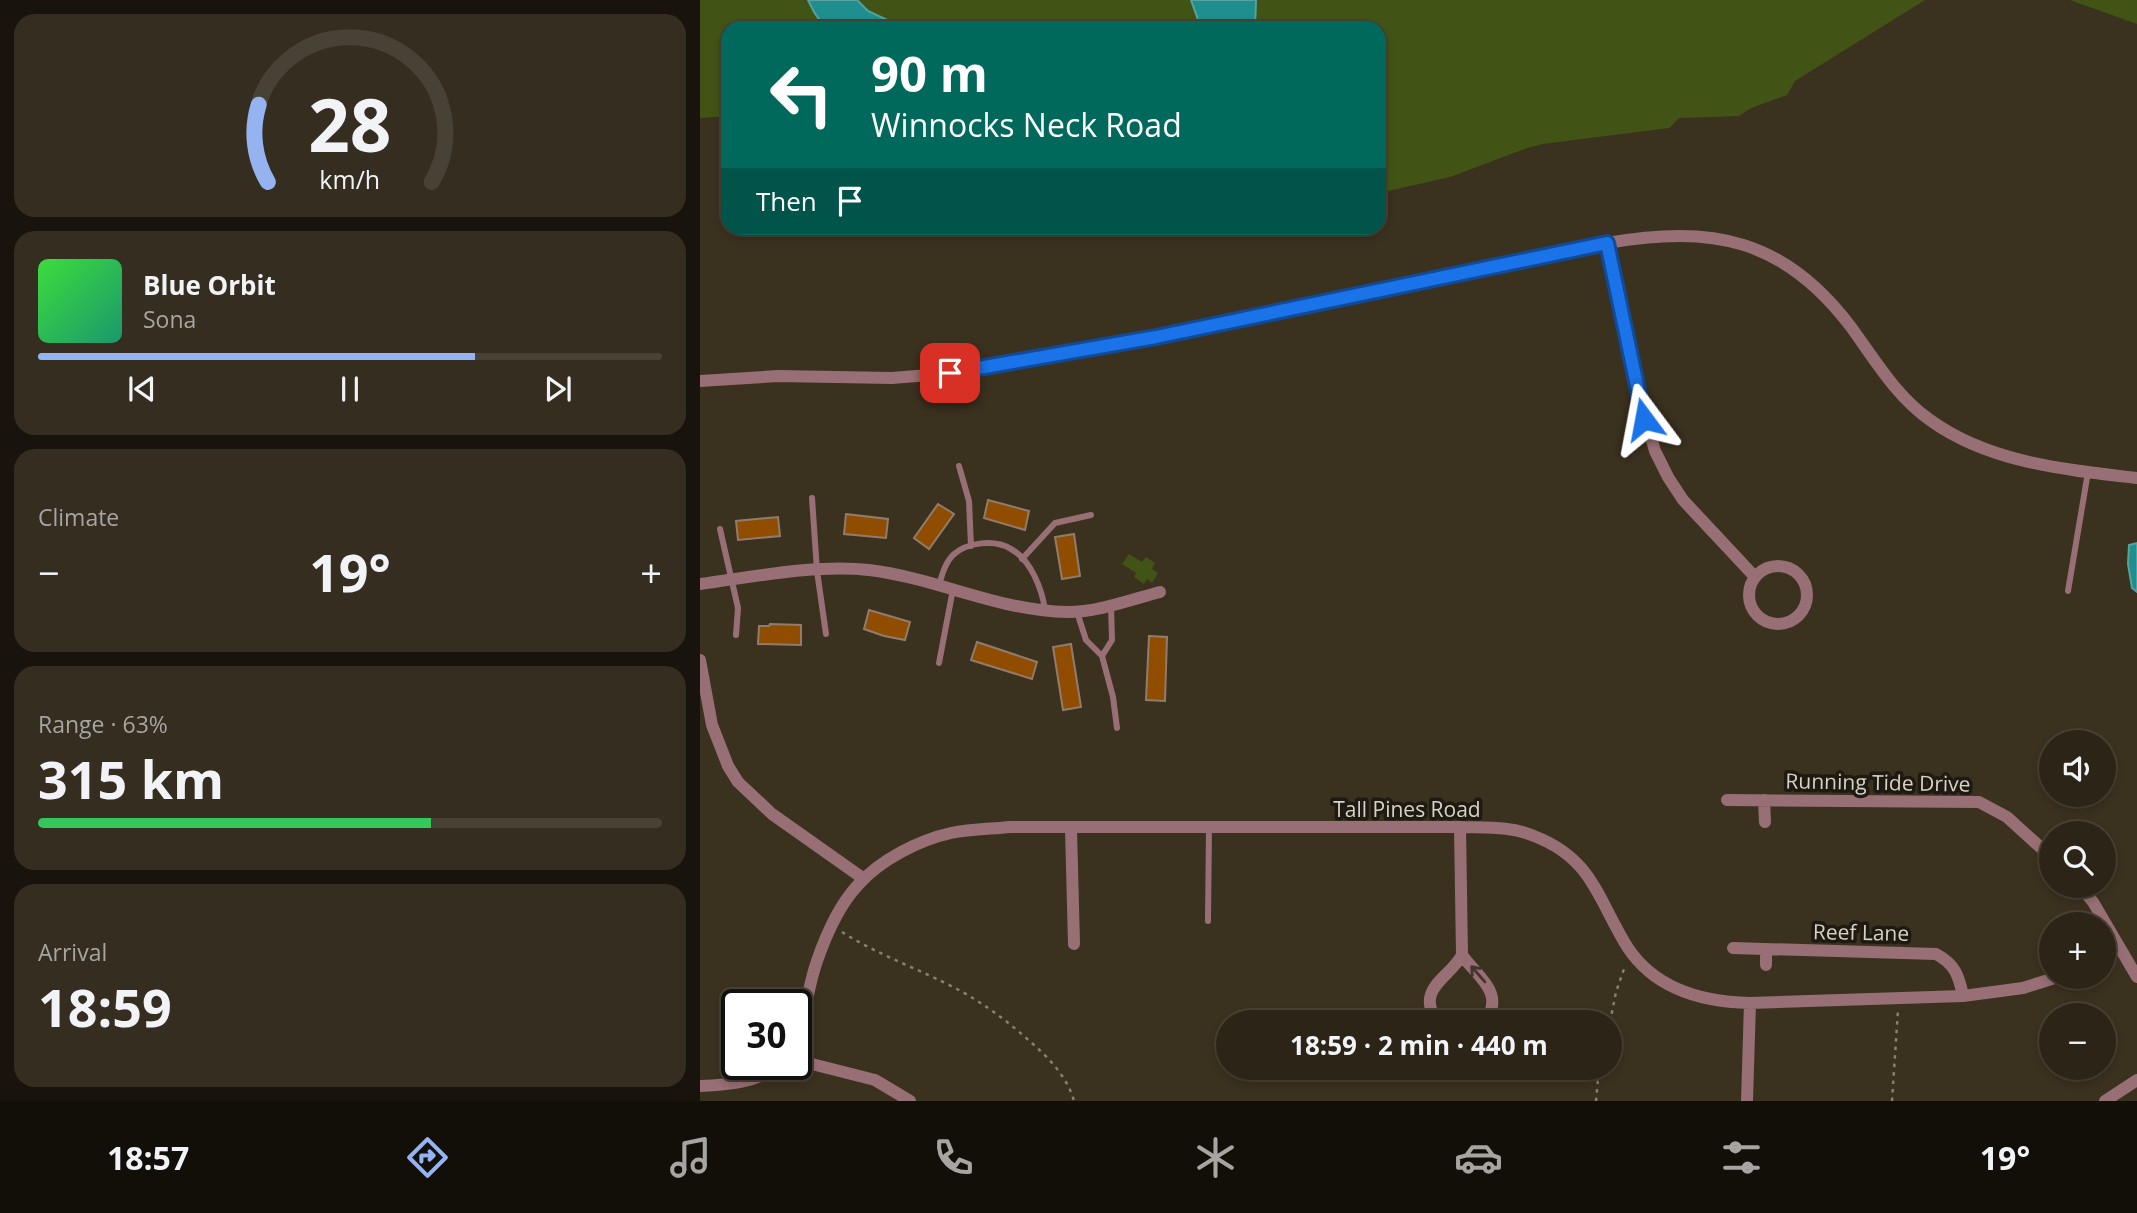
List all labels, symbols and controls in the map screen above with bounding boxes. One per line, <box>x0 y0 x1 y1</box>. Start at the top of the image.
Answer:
text: 90 m <box>871 40 988 106</box>
icon: left <box>756 49 847 140</box>
text: 28 <box>308 74 392 173</box>
text: Winnocks Neck Road <box>871 103 1182 146</box>
text: km/h <box>320 162 380 196</box>
icon: arrive <box>831 182 869 220</box>
text: Then <box>756 183 817 219</box>
text: Blue Orbit <box>143 267 276 303</box>
text: Sona <box>143 303 196 335</box>
pin <box>920 343 980 403</box>
icon: arrive <box>931 354 969 392</box>
icon: previous <box>123 370 161 408</box>
icon: pause <box>331 370 369 408</box>
icon: next <box>539 370 577 408</box>
position arrow <box>1607 382 1681 456</box>
text: Climate <box>38 501 119 533</box>
text: 19° <box>309 536 391 607</box>
text: − <box>38 546 60 598</box>
text: + <box>640 546 662 598</box>
text: Range · 63% <box>38 708 168 740</box>
map controls <box>2039 730 2116 1080</box>
button: sound <box>2039 730 2116 807</box>
text: 315 km <box>38 743 224 814</box>
street label: Running Tide Drive <box>1785 766 1971 798</box>
street label: Tall Pines Road <box>1333 795 1481 823</box>
button: search <box>2039 821 2116 898</box>
button: + <box>2039 912 2116 989</box>
street label: Reef Lane <box>1813 917 1909 947</box>
text: Arrival <box>38 936 107 968</box>
one-way arrow <box>1470 965 1486 983</box>
text: 18:59 <box>38 971 172 1042</box>
speed limit sign: 30 <box>721 989 812 1080</box>
button: − <box>2039 1003 2116 1080</box>
text: 18:59 · 2 min · 440 m <box>1290 1027 1548 1063</box>
icon: directions <box>403 1133 452 1182</box>
icon: music <box>666 1133 715 1182</box>
icon: phone <box>929 1133 978 1182</box>
icon: climate <box>1191 1133 1240 1182</box>
icon: car <box>1454 1133 1503 1182</box>
icon: filters <box>1717 1133 1766 1182</box>
text: 18:57 <box>107 1136 189 1179</box>
text: 19° <box>1980 1136 2030 1179</box>

